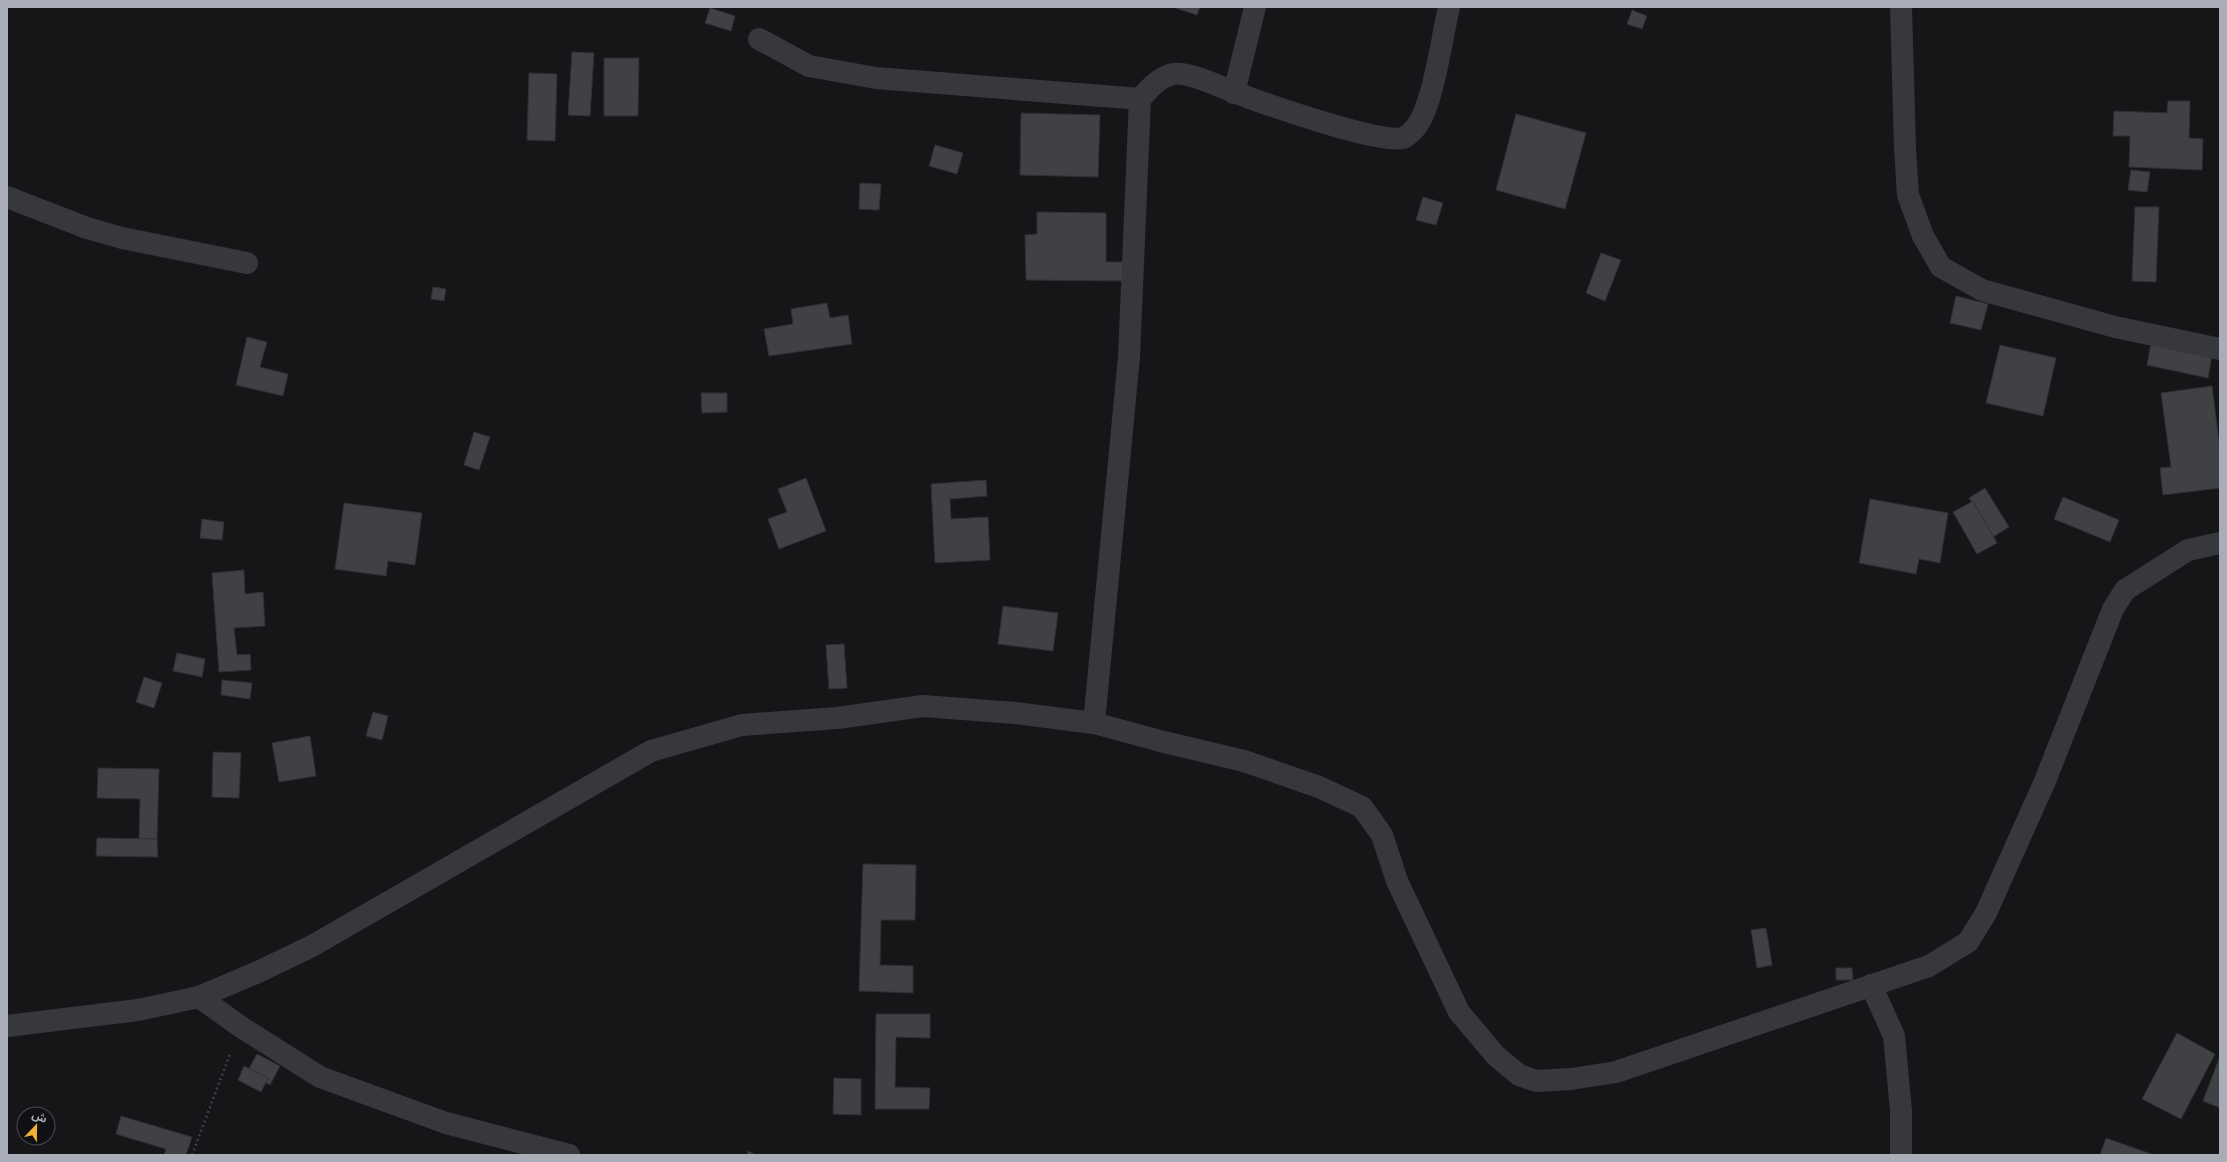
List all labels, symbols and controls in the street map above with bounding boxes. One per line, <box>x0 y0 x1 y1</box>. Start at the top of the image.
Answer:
north arrow <box>16 1106 56 1146</box>
text: ش <box>30 1106 50 1127</box>

